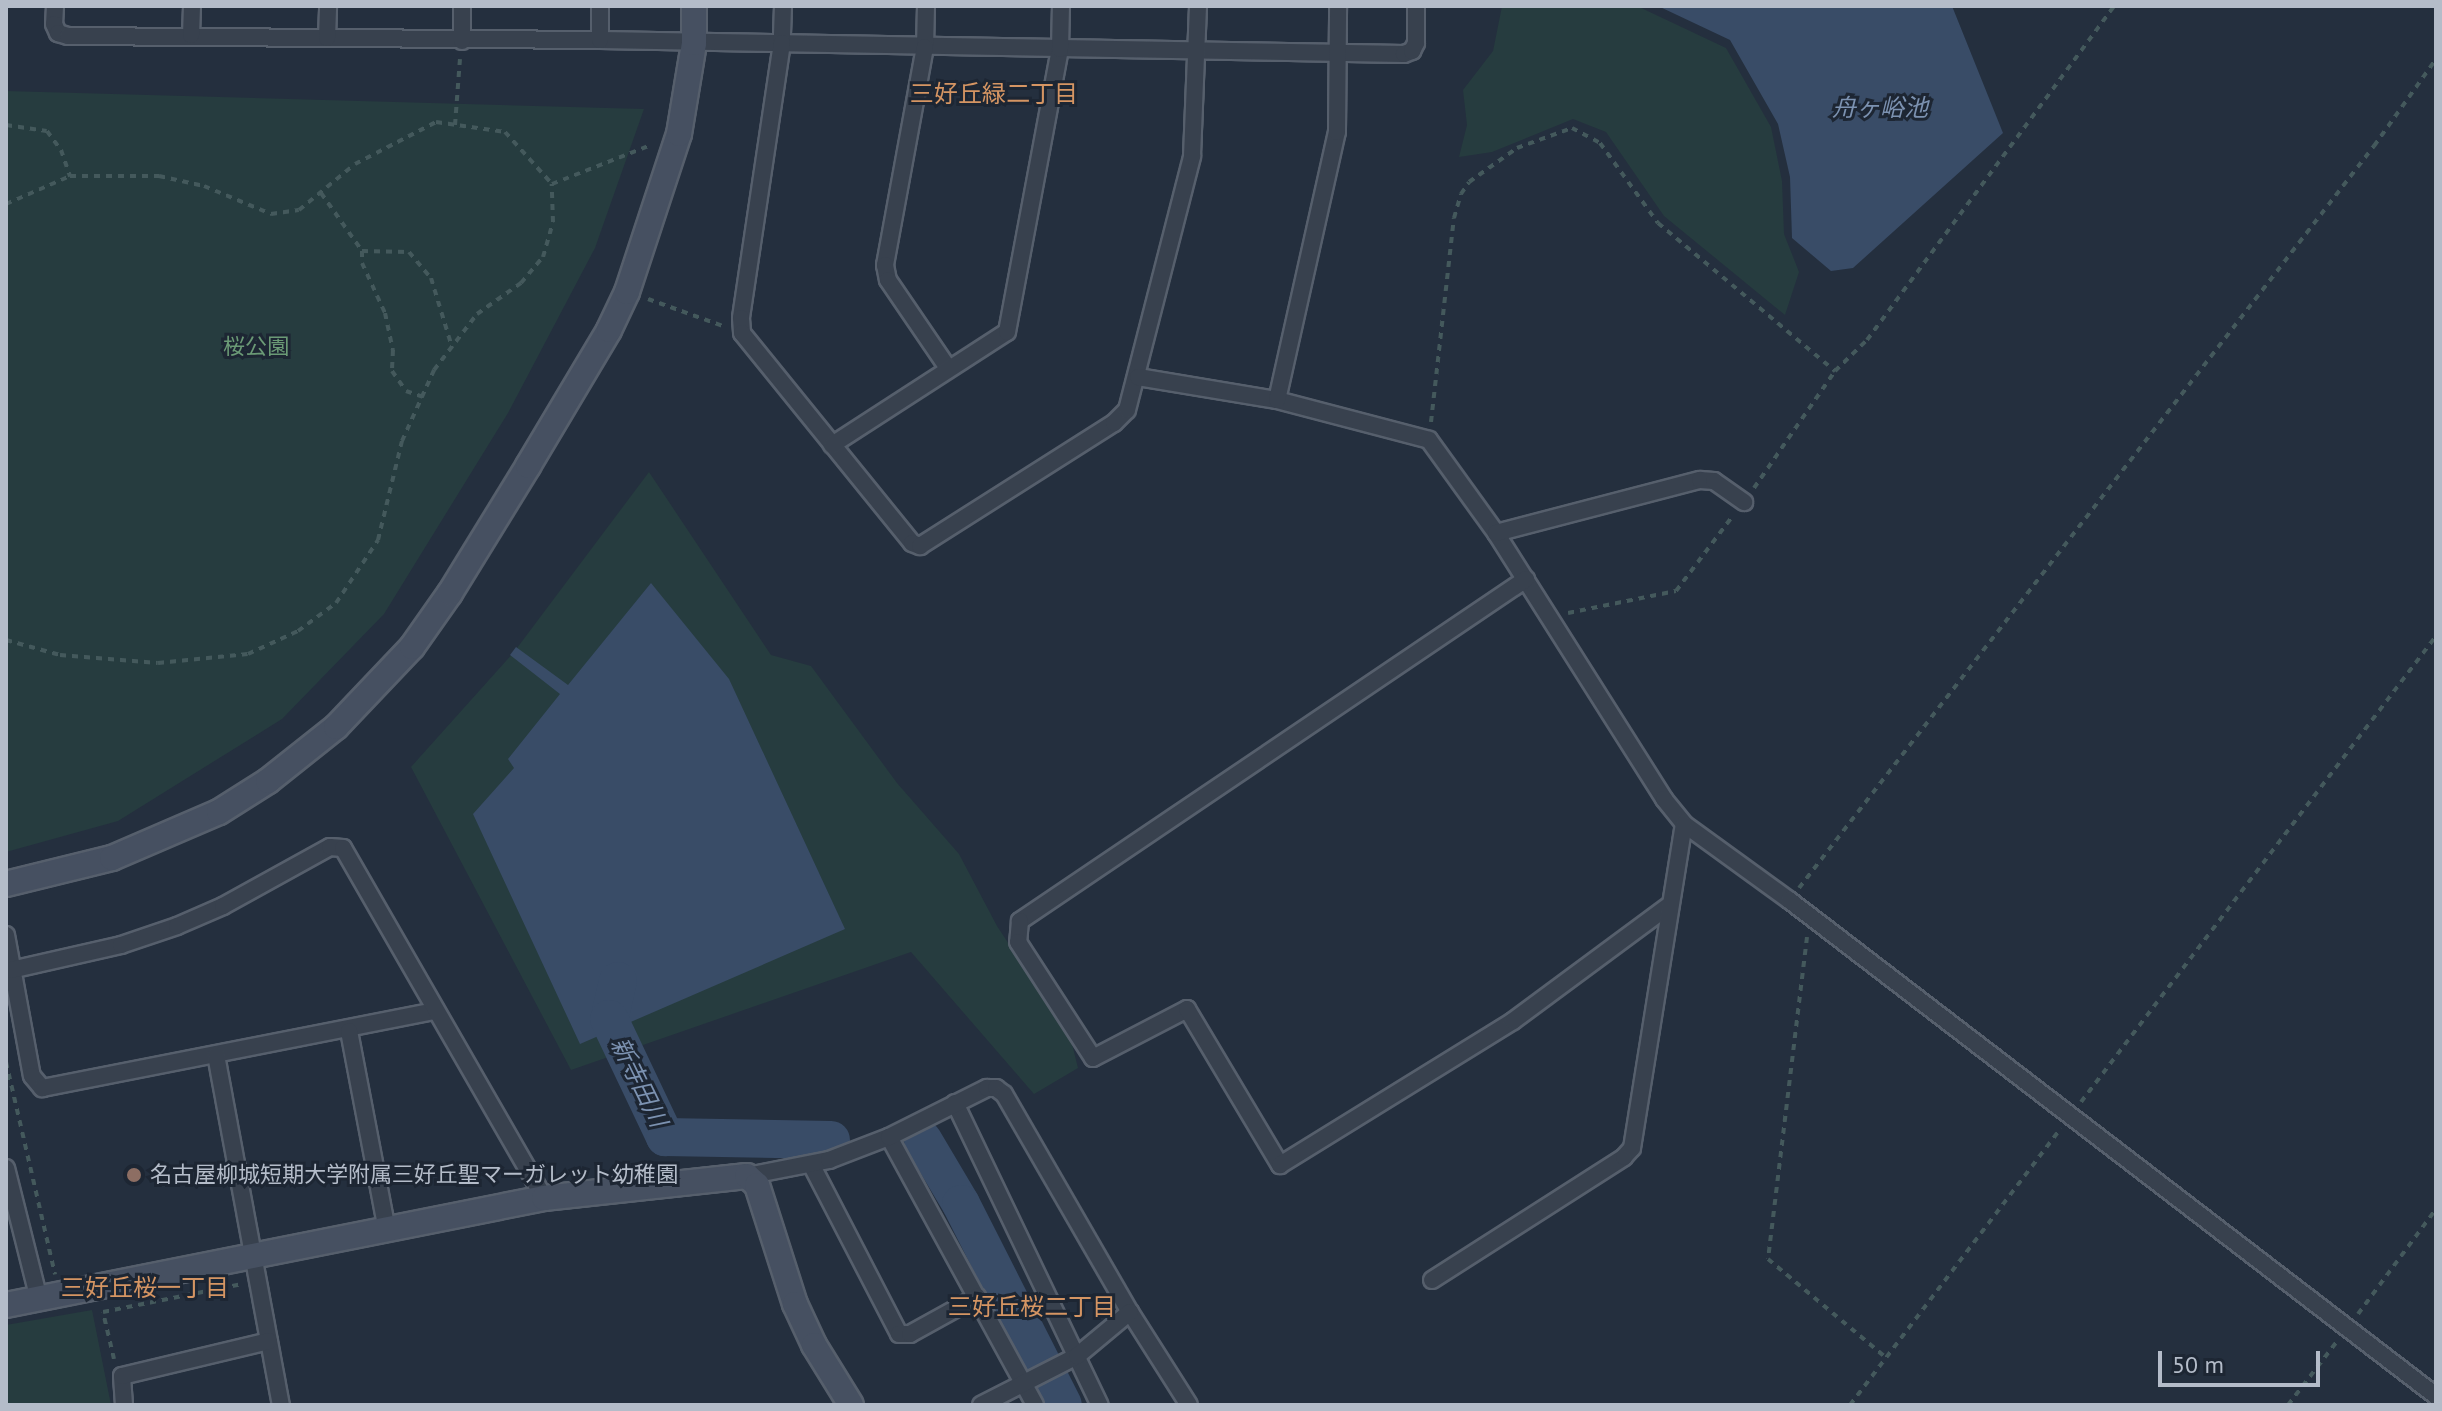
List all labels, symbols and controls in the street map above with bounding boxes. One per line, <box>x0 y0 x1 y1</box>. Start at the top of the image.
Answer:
district label: 三好丘緑二丁目 <box>910 80 1078 108</box>
water label: 舟ヶ峪池 <box>1832 94 1928 122</box>
park label: 桜公園 <box>223 334 289 360</box>
water label: 新寺田川 <box>605 1033 673 1131</box>
place label: 名古屋柳城短期大学附属三好丘聖マーガレット幼稚園 <box>150 1162 678 1188</box>
marker: 名古屋柳城短期大学附属三好丘聖マーガレット幼稚園 <box>125 1166 143 1184</box>
district label: 三好丘桜一丁目 <box>61 1274 229 1302</box>
district label: 三好丘桜二丁目 <box>948 1293 1116 1321</box>
scale bar <box>2162 1335 2324 1385</box>
text: 50 m <box>2172 1349 2224 1380</box>

